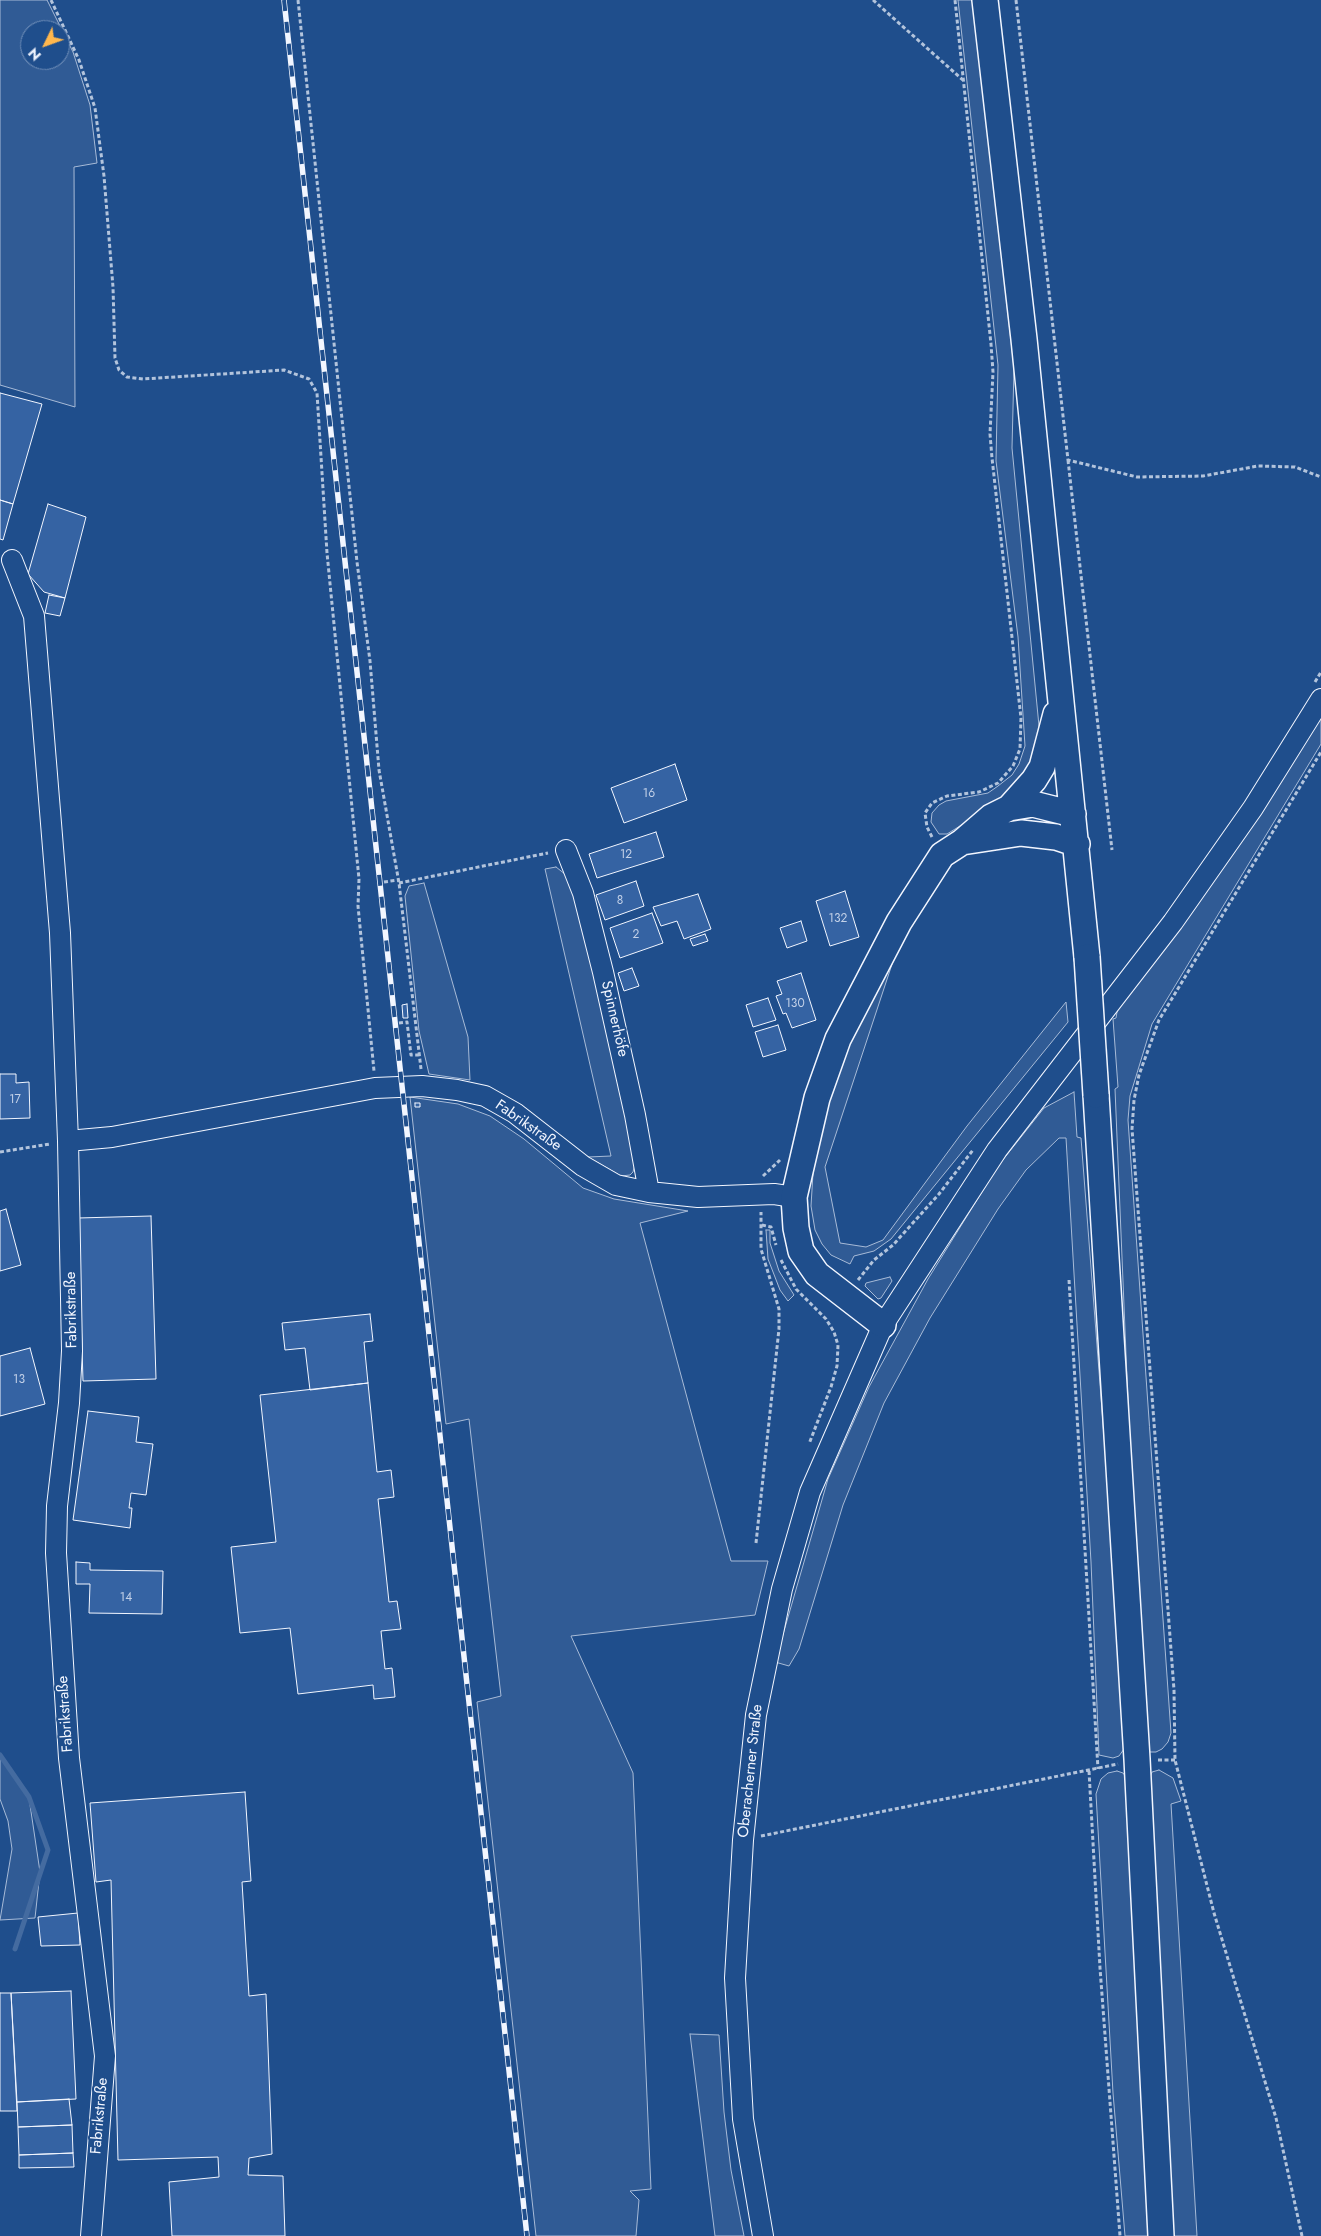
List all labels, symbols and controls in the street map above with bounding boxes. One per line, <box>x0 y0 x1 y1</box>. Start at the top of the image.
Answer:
north arrow <box>20 20 70 70</box>
text: N <box>23 44 46 65</box>
house number: 16 <box>643 787 655 801</box>
house number: 12 <box>620 848 632 862</box>
house number: 8 <box>617 894 623 908</box>
house number: 132 <box>829 912 847 926</box>
house number: 2 <box>633 928 639 942</box>
street label: Spinnerhöfe <box>597 979 631 1059</box>
house number: 130 <box>785 997 805 1011</box>
house number: 17 <box>9 1093 21 1107</box>
street label: Fabrikstraße <box>491 1097 565 1155</box>
street label: Fabrikstraße <box>62 1272 82 1348</box>
house number: 13 <box>13 1373 25 1387</box>
house number: 14 <box>120 1591 132 1605</box>
street label: Fabrikstraße <box>54 1675 78 1753</box>
street label: Oberacherner Straße <box>735 1703 767 1839</box>
street label: Fabrikstraße <box>88 2077 112 2155</box>

